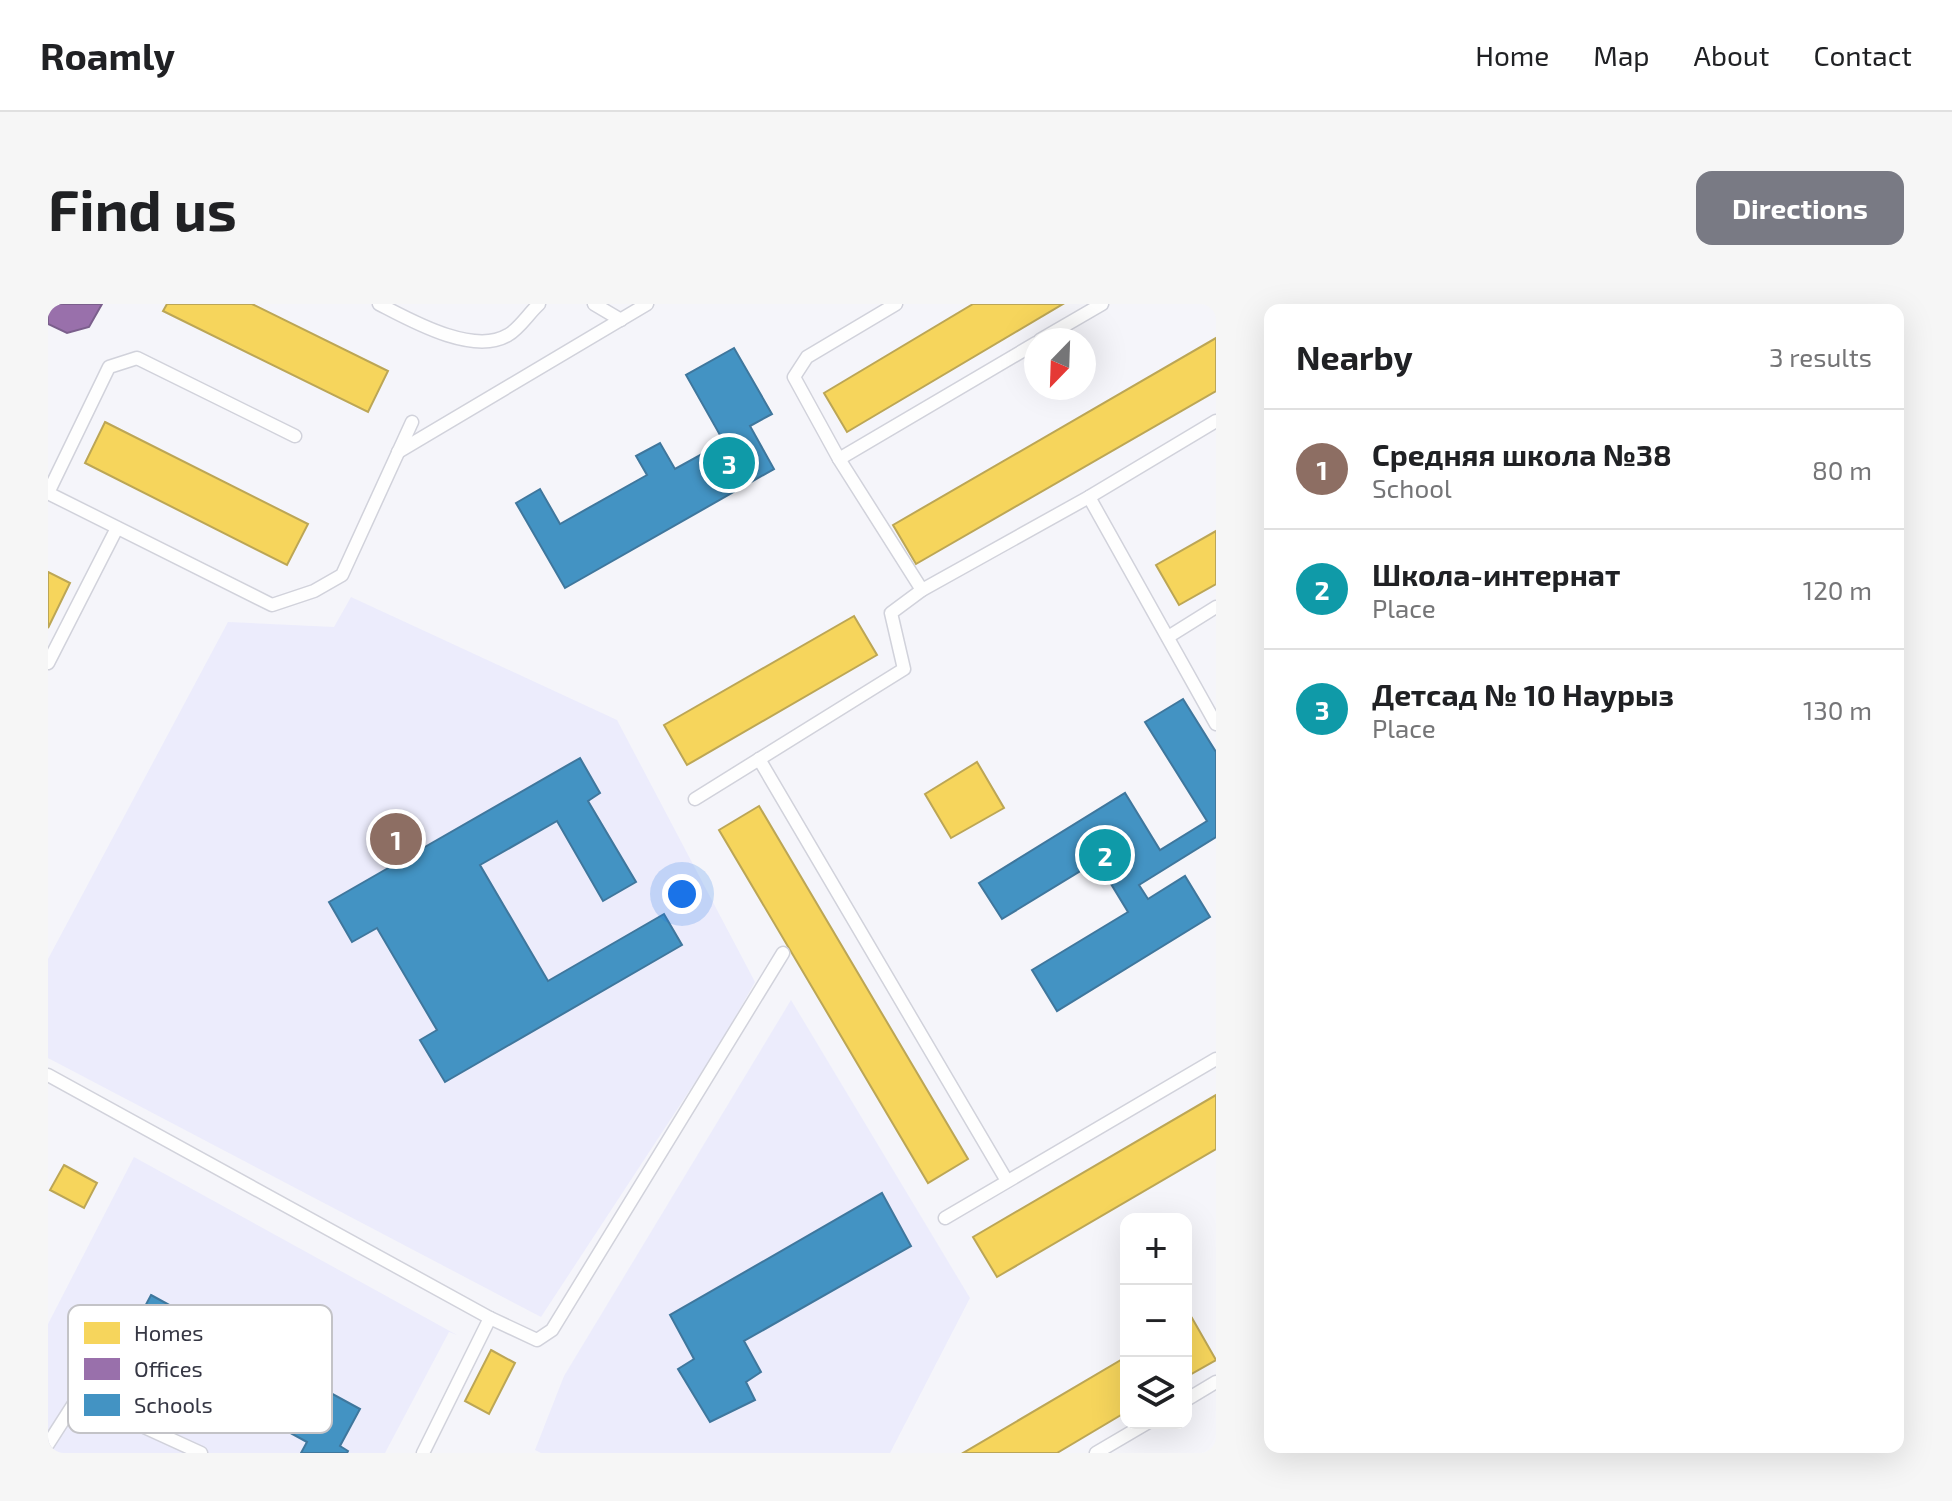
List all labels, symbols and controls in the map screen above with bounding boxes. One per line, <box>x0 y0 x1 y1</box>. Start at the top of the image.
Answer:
text: Roamly <box>40 32 175 78</box>
text: Home <box>1475 38 1549 72</box>
text: Map <box>1593 38 1650 72</box>
text: About <box>1694 38 1769 72</box>
text: Contact <box>1813 38 1912 72</box>
button: Directions <box>1696 171 1904 245</box>
text: Find us <box>48 175 237 242</box>
north arrow <box>1024 328 1096 400</box>
text: Nearby <box>1296 336 1413 377</box>
text: 3 results <box>1769 341 1872 372</box>
pin: 3 <box>703 433 755 493</box>
text: Средняя школа №38 <box>1372 436 1672 472</box>
text: 1 <box>1316 454 1328 485</box>
text: 80 m <box>1812 454 1872 485</box>
text: School <box>1372 472 1452 503</box>
text: Школа-интернат <box>1372 556 1620 592</box>
text: 2 <box>1314 574 1330 605</box>
text: 120 m <box>1803 574 1872 605</box>
text: Place <box>1372 592 1436 623</box>
text: Детсад № 10 Наурыз <box>1372 676 1674 712</box>
text: 3 <box>1315 694 1329 725</box>
text: 130 m <box>1803 694 1872 725</box>
text: Place <box>1372 712 1436 743</box>
pin: 1 <box>370 809 422 869</box>
pin: 2 <box>1079 825 1131 885</box>
your location <box>662 874 702 914</box>
map controls <box>1120 1213 1192 1429</box>
button: + <box>1120 1213 1192 1285</box>
button: − <box>1120 1285 1192 1357</box>
legend <box>68 1305 332 1433</box>
text: Homes <box>134 1319 203 1345</box>
text: Offices <box>134 1355 203 1381</box>
button: layers <box>1120 1357 1192 1429</box>
text: Schools <box>134 1391 213 1417</box>

